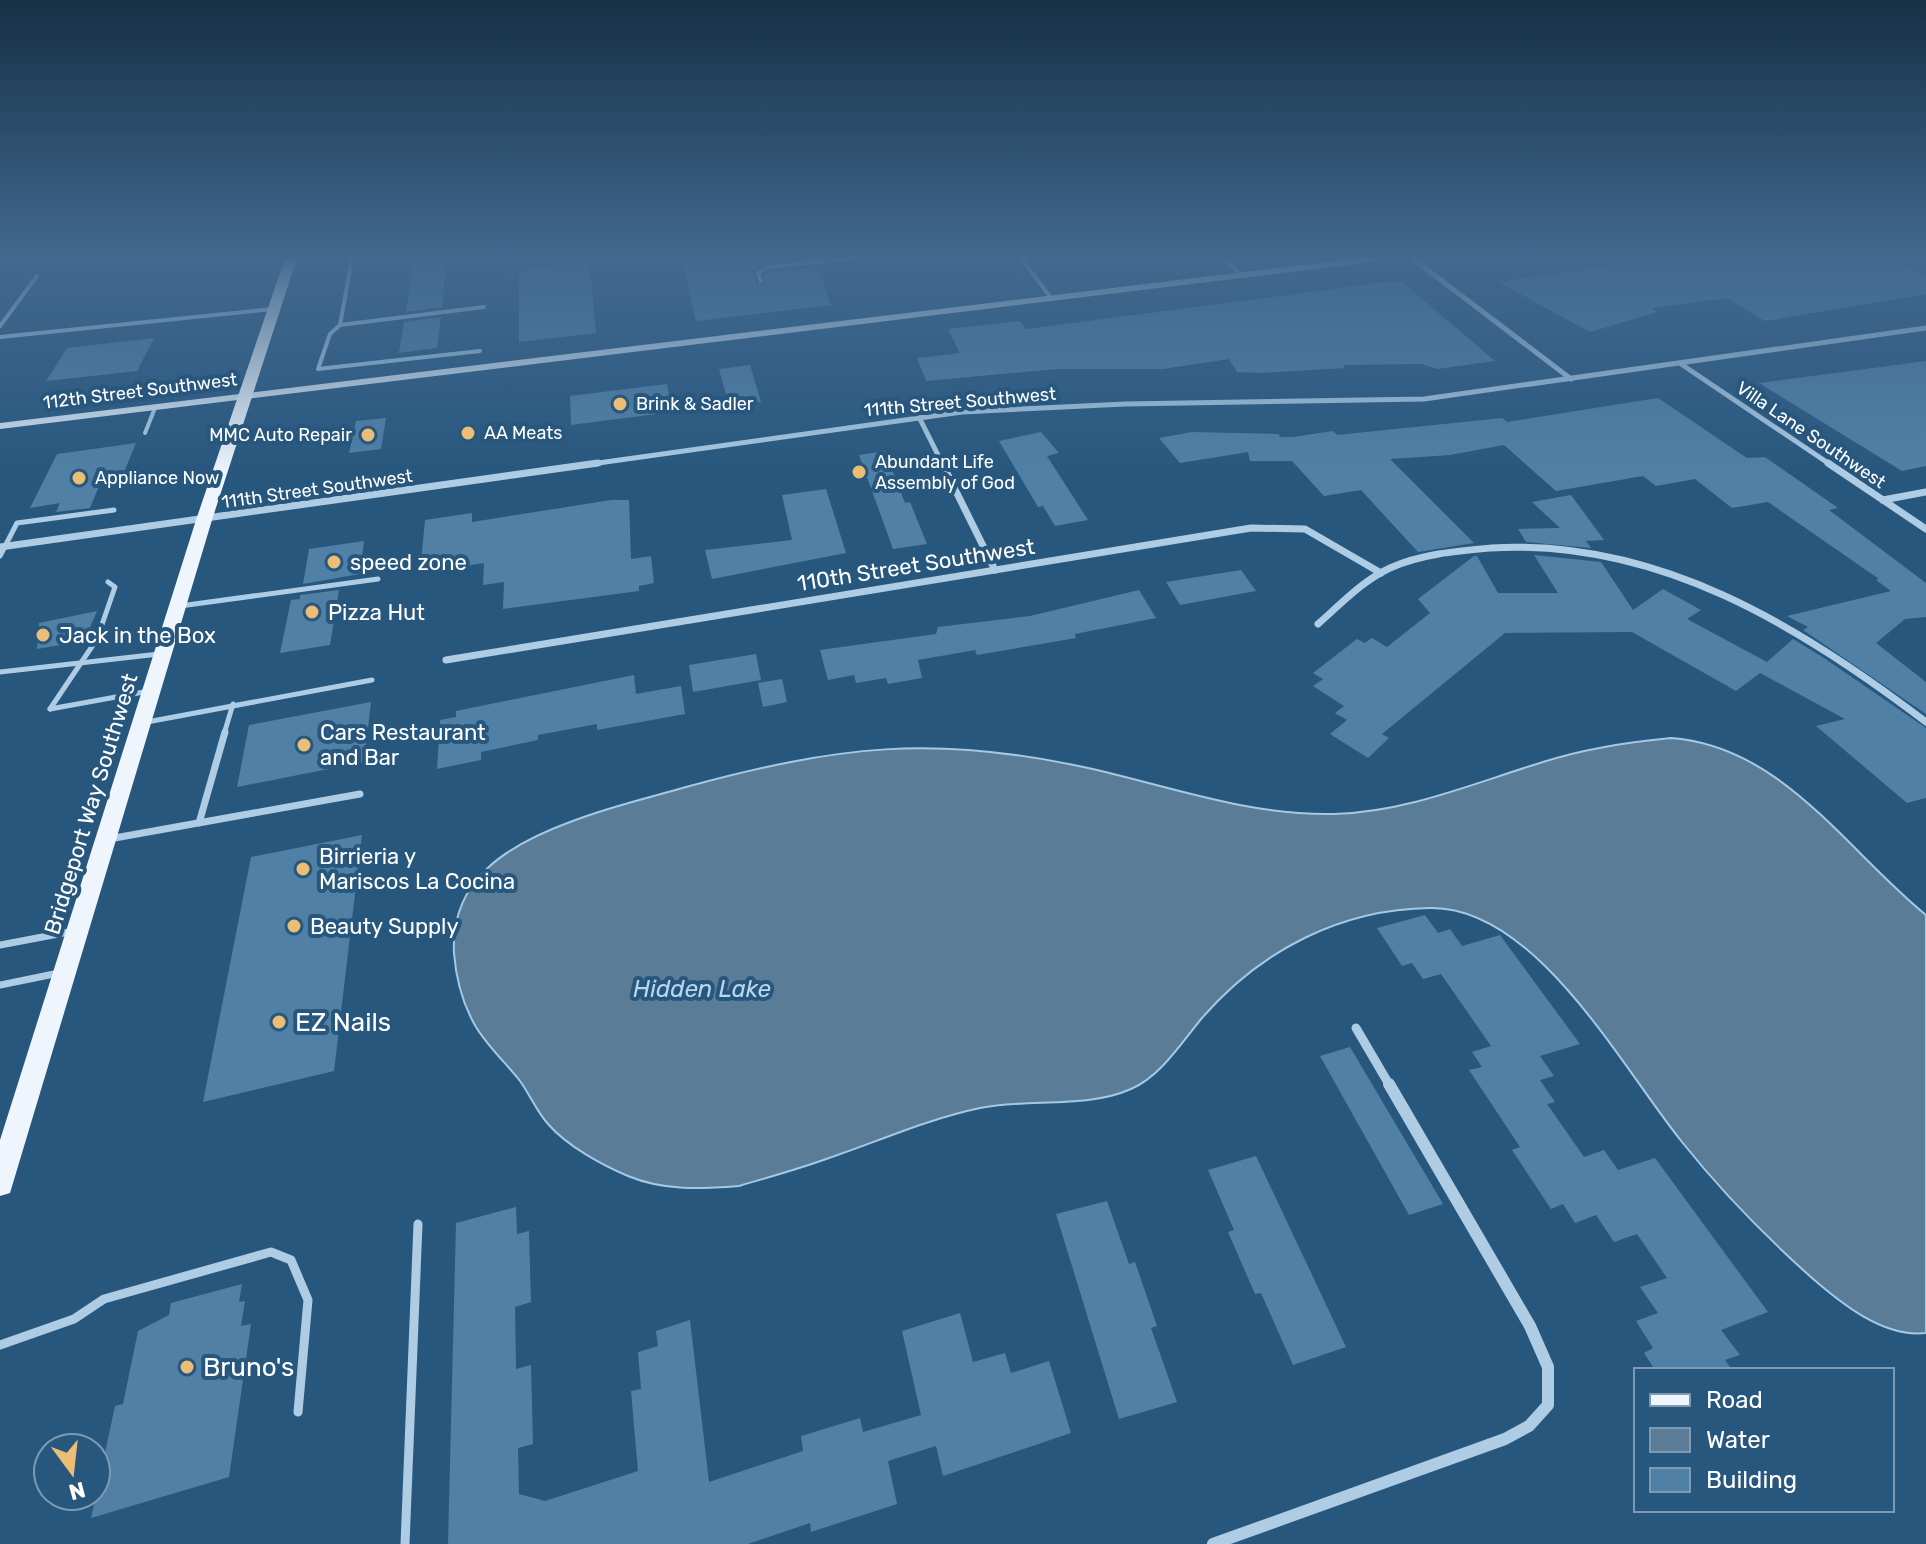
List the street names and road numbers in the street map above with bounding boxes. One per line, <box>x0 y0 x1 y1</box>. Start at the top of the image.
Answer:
street label: 112th Street Southwest <box>42 368 238 414</box>
street label: Villa Lane Southwest <box>1732 377 1890 493</box>
street label: 111th Street Southwest <box>863 383 1057 421</box>
street label: 111th Street Southwest <box>220 465 414 513</box>
street label: 110th Street Southwest <box>795 533 1037 597</box>
street label: Bridgeport Way Southwest <box>38 670 144 938</box>

